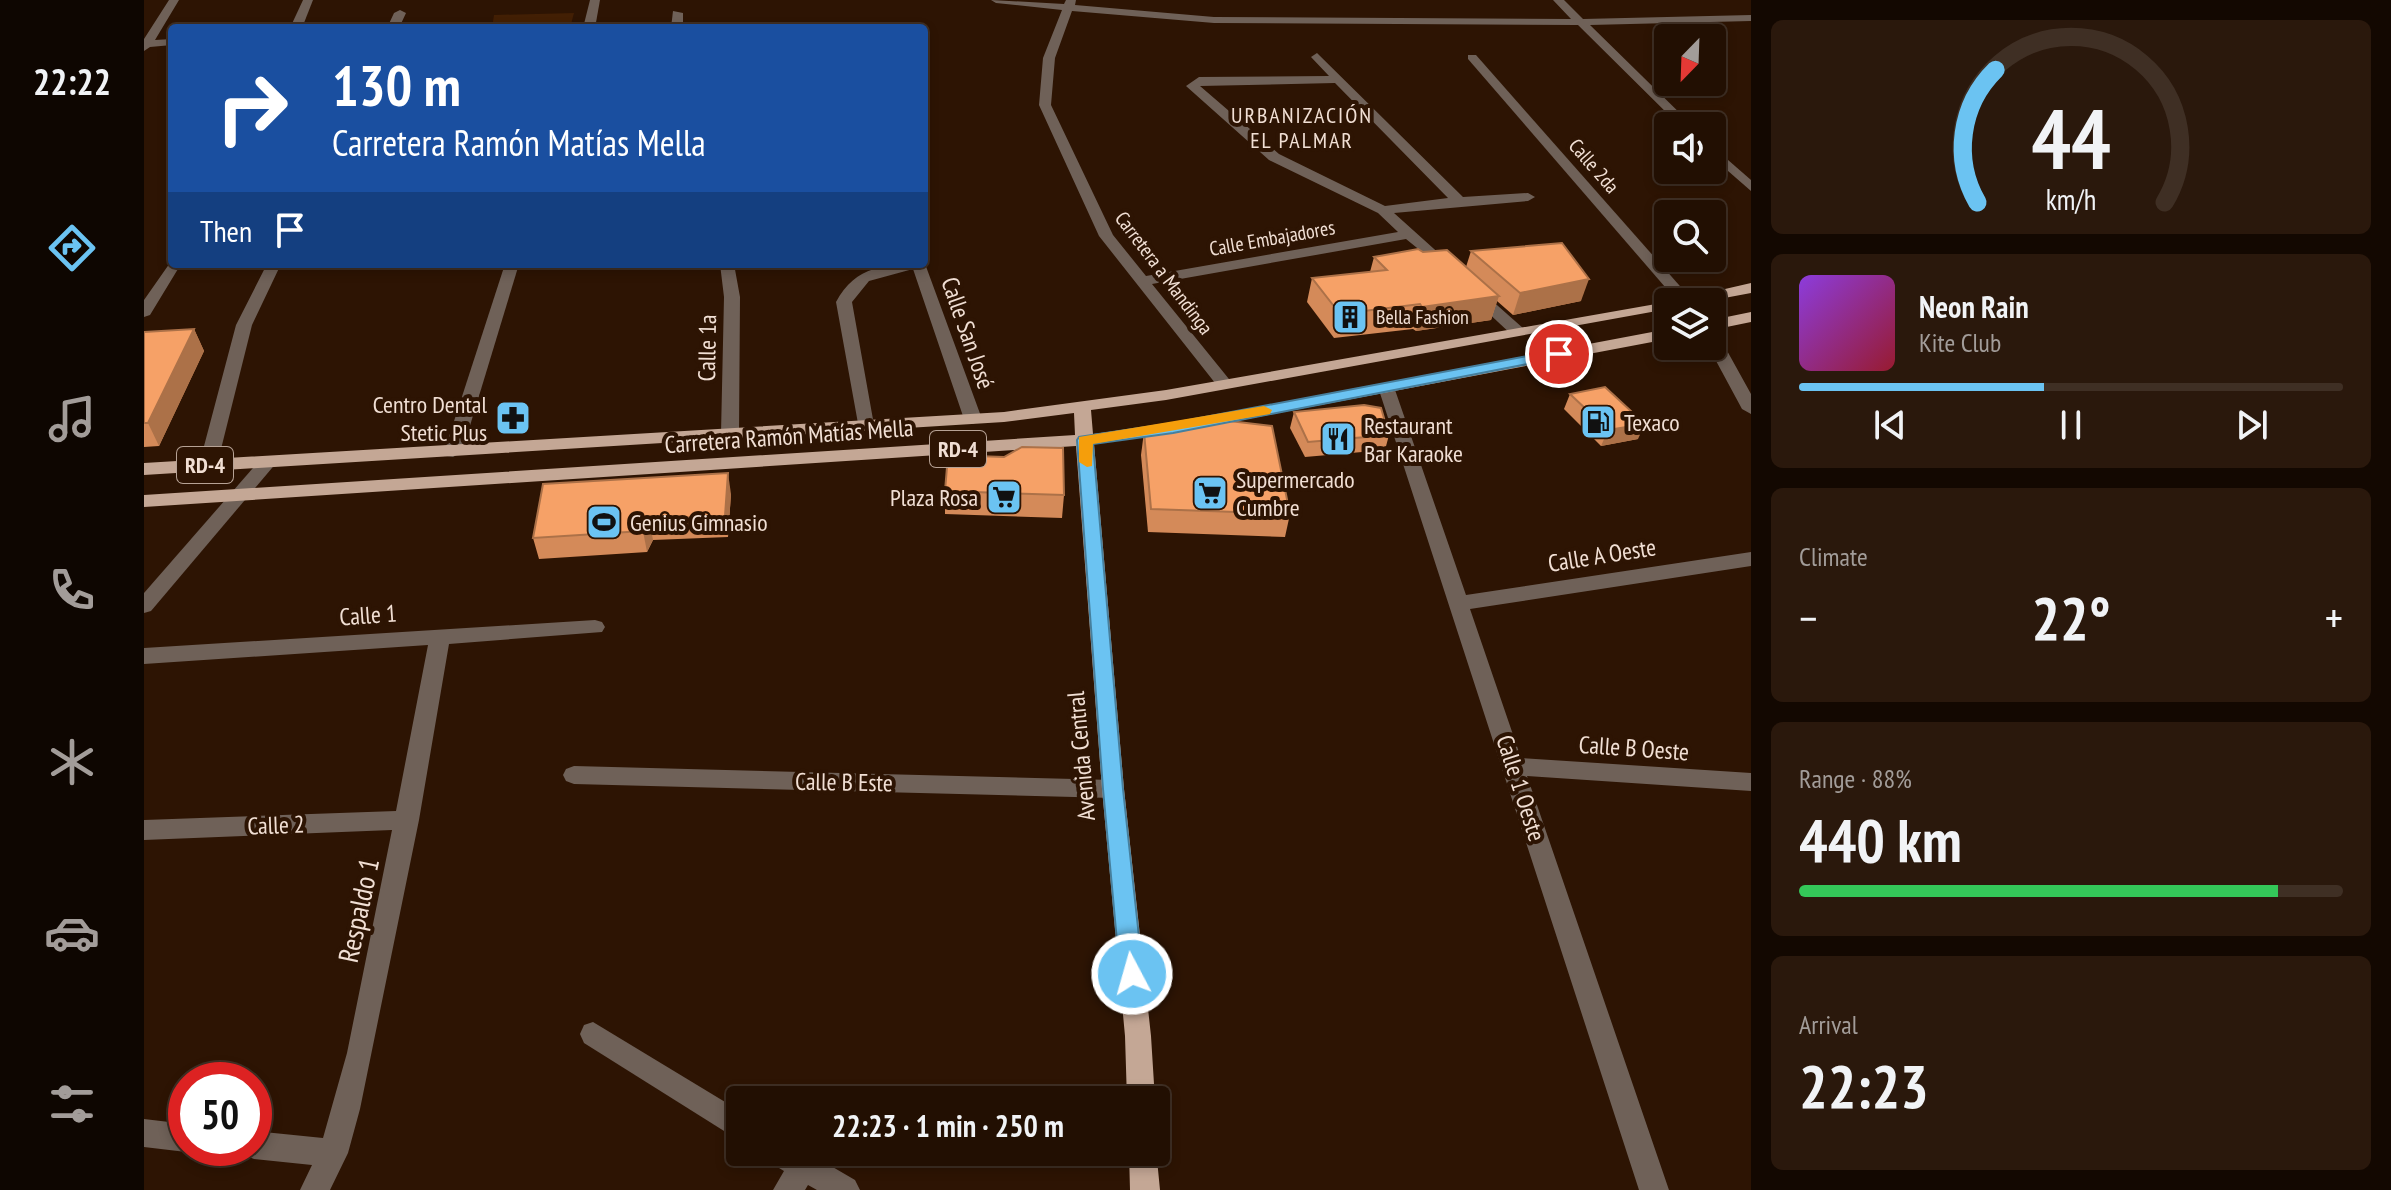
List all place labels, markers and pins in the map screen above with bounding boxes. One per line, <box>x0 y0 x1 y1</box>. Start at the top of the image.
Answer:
building icon: Bella Fashion <box>1331 298 1369 336</box>
place label: Bella Fashion <box>1376 304 1469 330</box>
pin <box>1525 320 1593 388</box>
place label: Centro Dental Stetic Plus <box>373 389 487 448</box>
pharmacy icon: Centro Dental Stetic Plus <box>494 399 532 437</box>
fuel station icon: Texaco <box>1579 403 1617 441</box>
place label: Texaco <box>1624 407 1680 438</box>
place label: Restaurant Bar Karaoke <box>1364 410 1463 469</box>
restaurant icon: Restaurant Bar Karaoke <box>1319 420 1357 458</box>
place label: Supermercado Cumbre <box>1236 464 1355 523</box>
supermarket icon: Supermercado Cumbre <box>1191 474 1229 512</box>
supermarket icon: Plaza Rosa <box>985 478 1023 516</box>
place label: Plaza Rosa <box>890 482 978 513</box>
sports icon: Genius Gimnasio <box>585 503 623 541</box>
place label: Genius Gimnasio <box>630 507 768 538</box>

